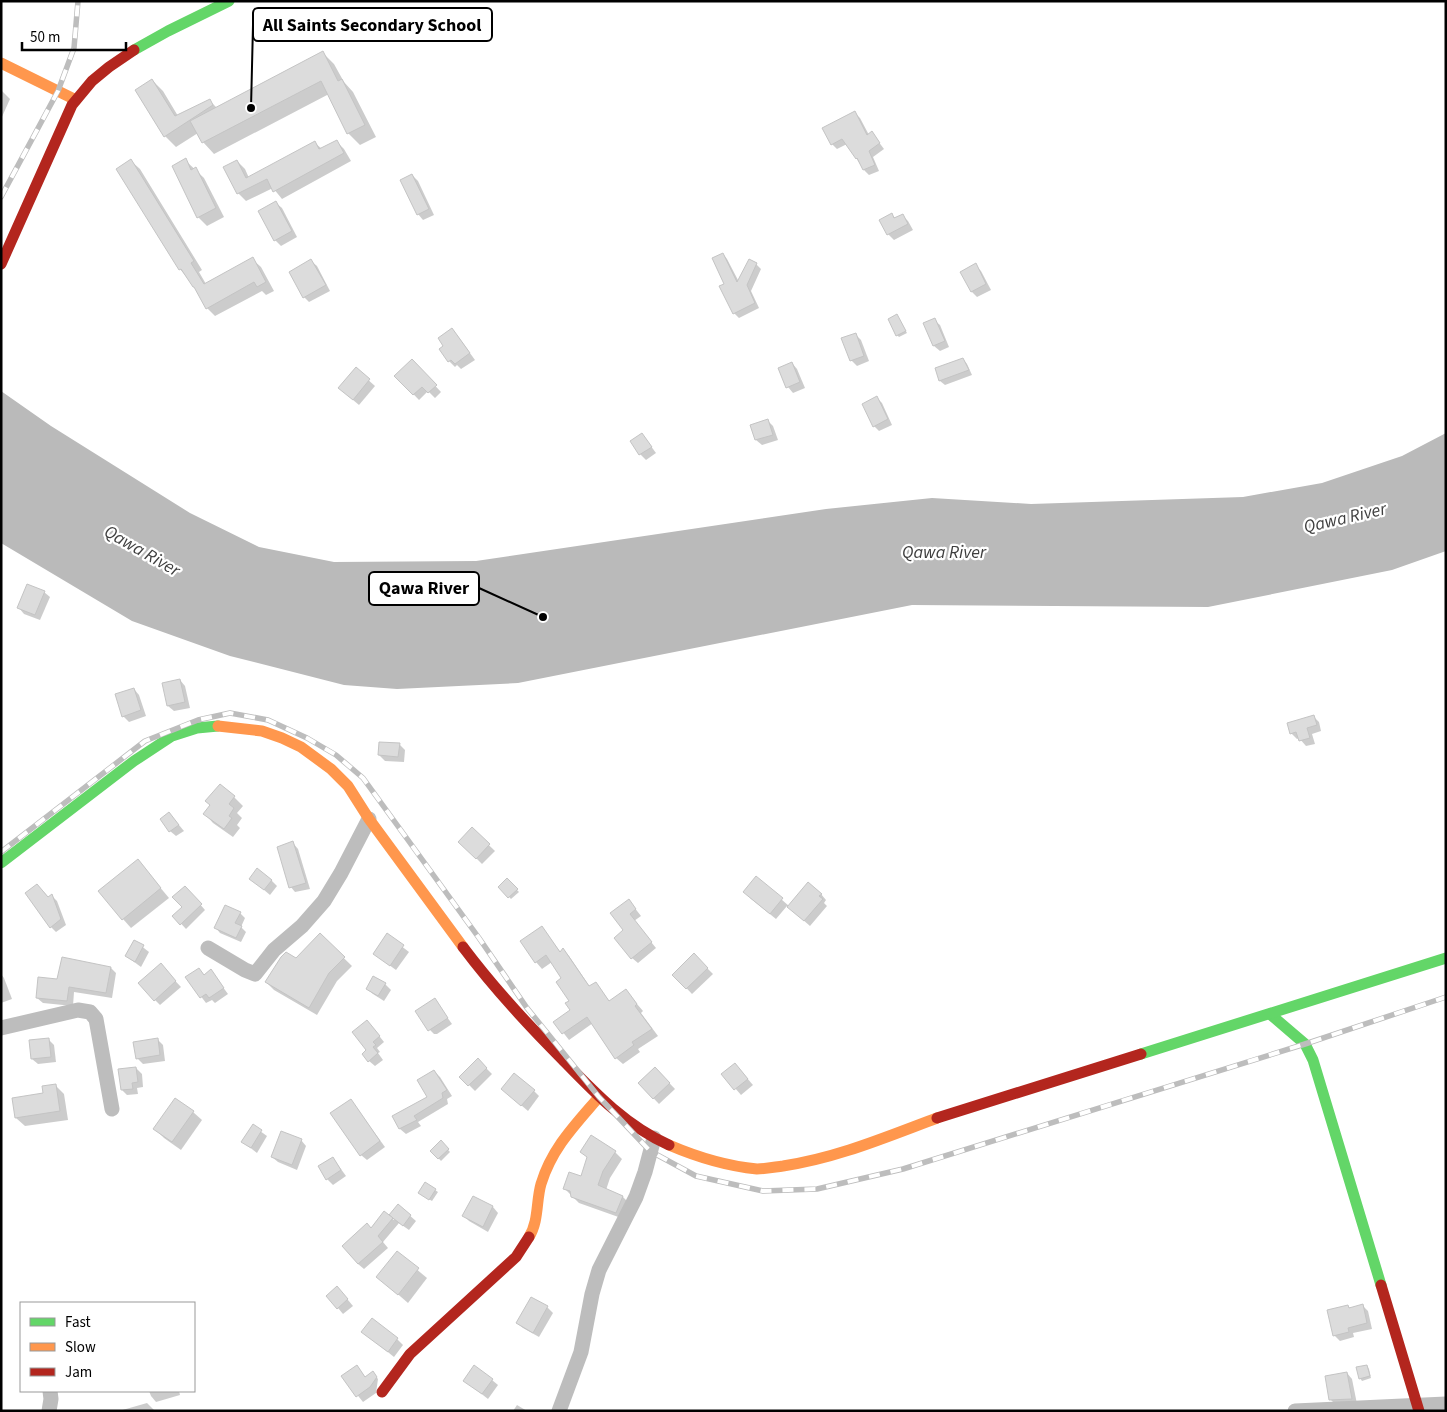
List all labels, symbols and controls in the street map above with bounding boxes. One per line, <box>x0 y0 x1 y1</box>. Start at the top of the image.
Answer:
callout: All Saints Secondary School <box>253 8 492 41</box>
text: All Saints Secondary School <box>262 13 481 38</box>
scale bar <box>22 20 126 52</box>
text: 50 m <box>30 27 60 48</box>
water label: Qawa River <box>1301 496 1390 540</box>
water label: Qawa River <box>99 519 185 583</box>
water label: Qawa River <box>902 540 987 565</box>
callout: Qawa River <box>369 572 479 605</box>
text: Qawa River <box>379 576 470 601</box>
legend <box>20 1302 195 1392</box>
text: Fast <box>65 1312 91 1333</box>
text: Slow <box>65 1337 96 1358</box>
text: Jam <box>65 1362 92 1383</box>

